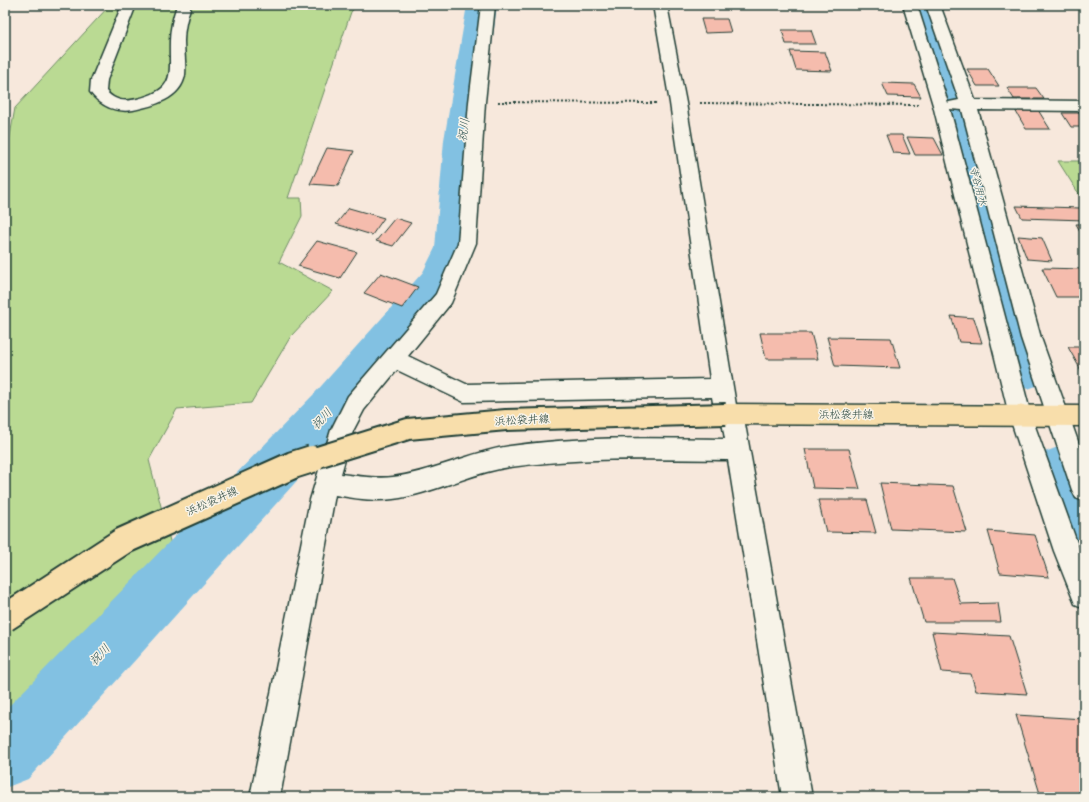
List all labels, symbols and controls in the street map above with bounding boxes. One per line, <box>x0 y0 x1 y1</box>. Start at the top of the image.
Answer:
water label: 祝川 <box>455 117 473 143</box>
water label: 寺谷用水 <box>967 165 989 207</box>
water label: 祝川 <box>308 405 336 433</box>
street label: 浜松袋井線 <box>819 408 874 421</box>
street label: 浜松袋井線 <box>494 412 550 428</box>
street label: 浜松袋井線 <box>184 484 240 518</box>
water label: 祝川 <box>86 641 114 669</box>

